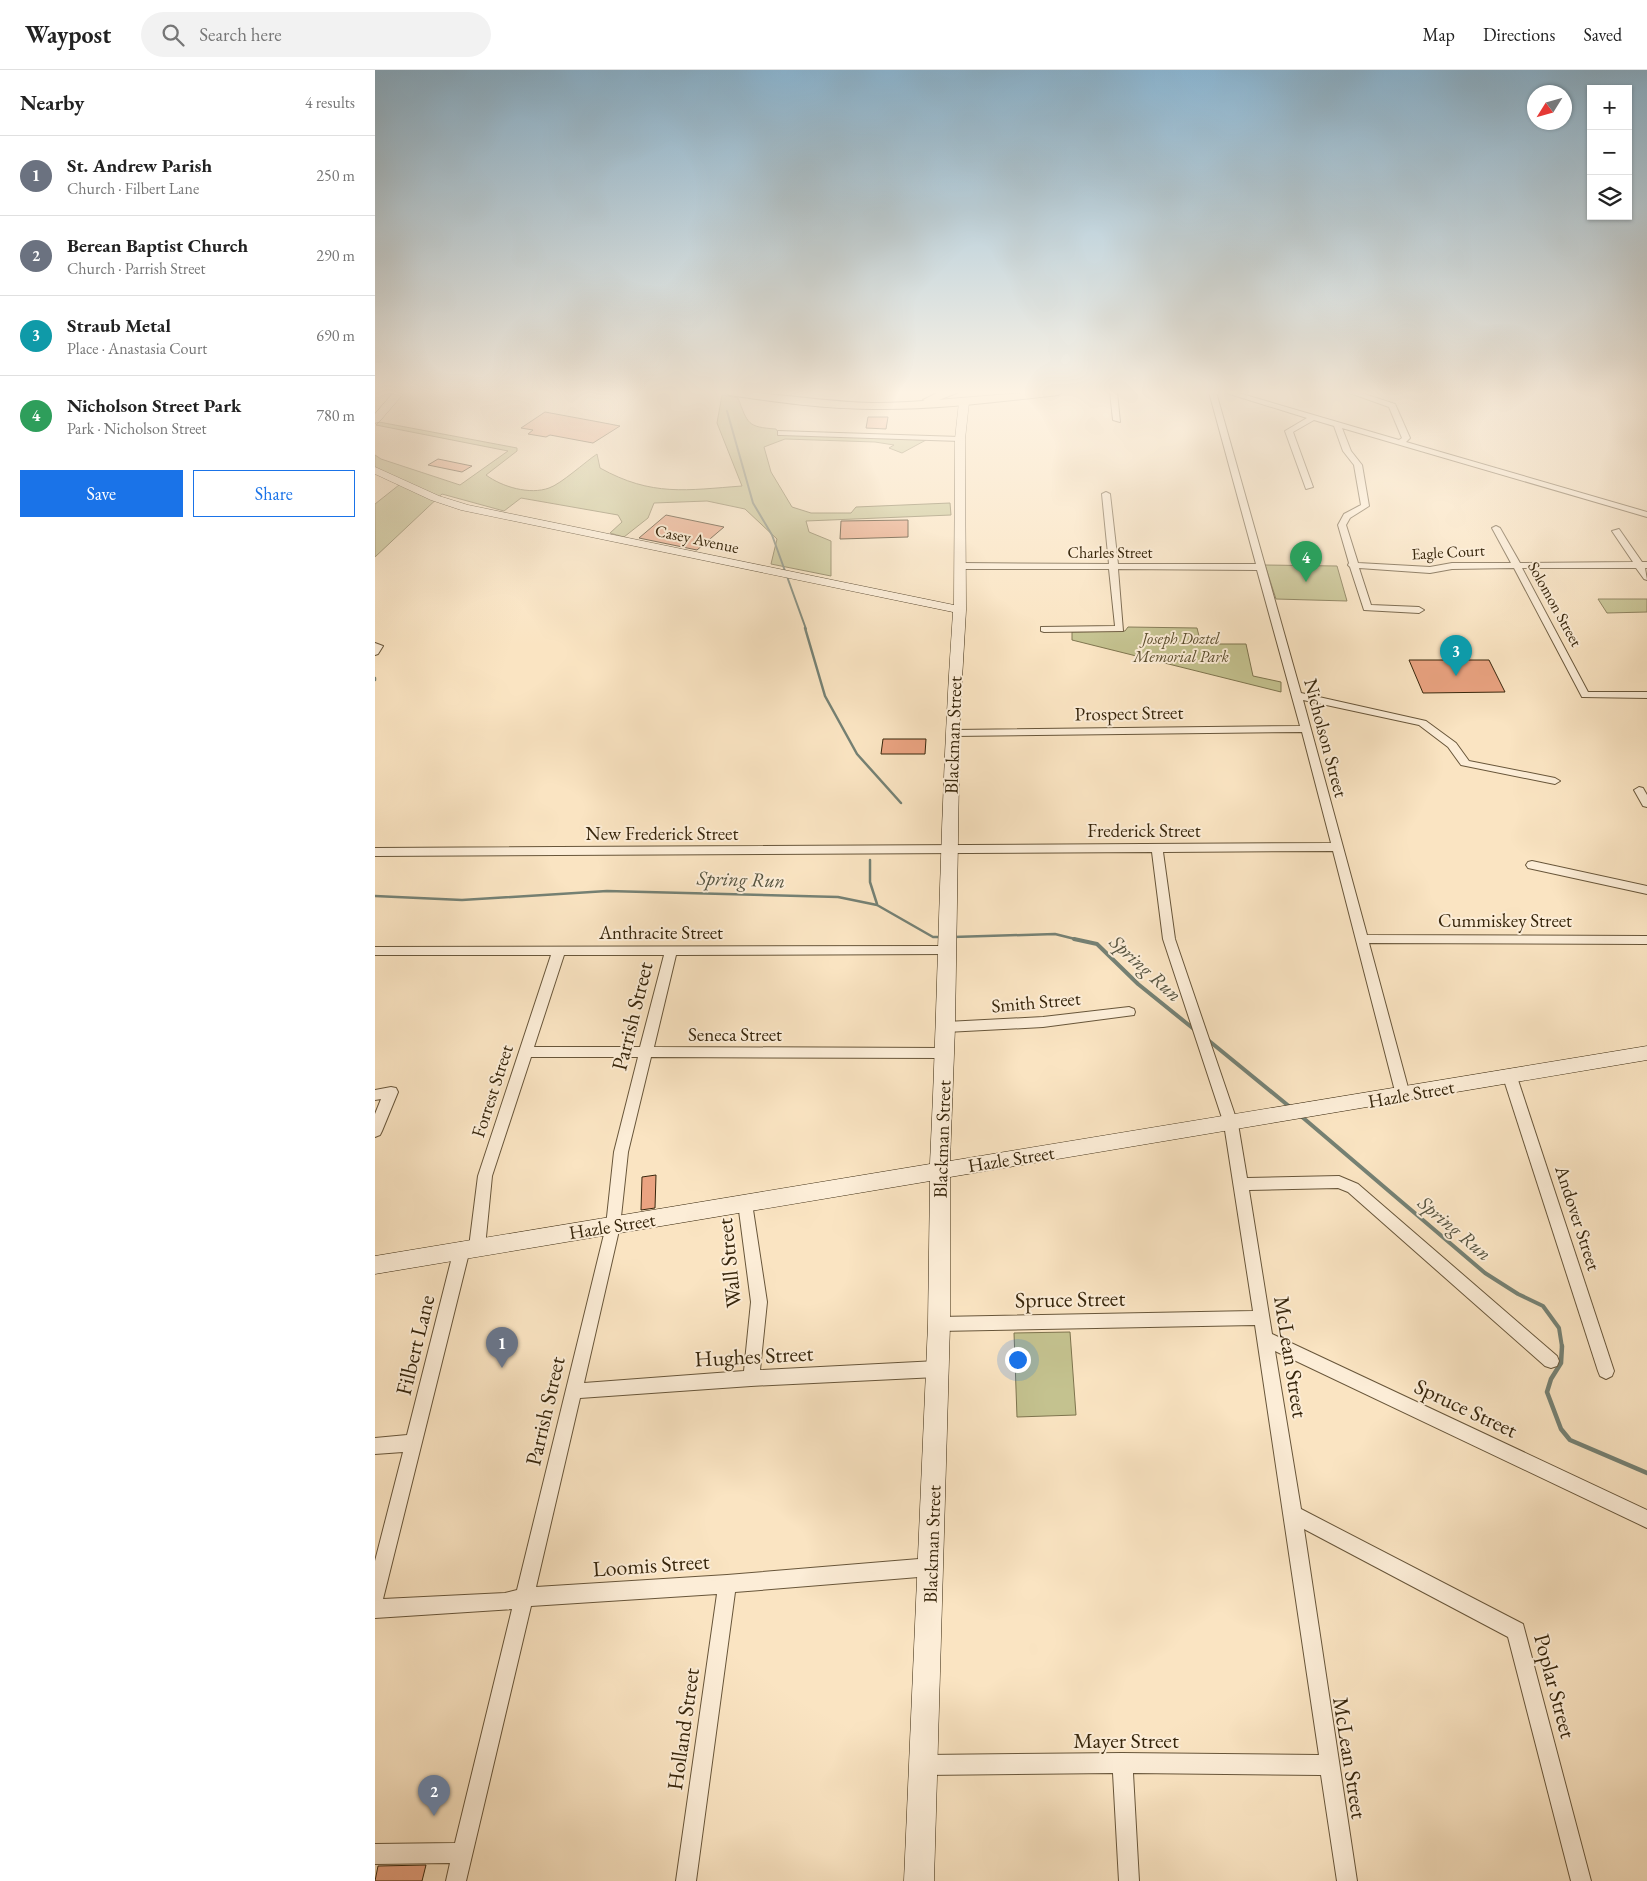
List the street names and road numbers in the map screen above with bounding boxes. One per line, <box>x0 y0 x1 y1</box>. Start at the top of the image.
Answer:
street label: Casey Avenue <box>653 520 741 558</box>
street label: Eagle Court <box>1411 540 1485 564</box>
street label: Charles Street <box>1068 542 1152 563</box>
street label: Solomon Street <box>1523 558 1587 650</box>
street label: Blackman Street <box>938 676 968 794</box>
street label: Nicholson Street <box>1298 676 1354 800</box>
street label: Prospect Street <box>1074 700 1184 726</box>
street label: Frederick Street <box>1087 818 1201 843</box>
street label: New Frederick Street <box>586 821 738 846</box>
street label: Cummiskey Street <box>1438 908 1572 933</box>
street label: Anthracite Street <box>598 920 723 945</box>
street label: Parrish Street <box>604 959 660 1073</box>
street label: Smith Street <box>990 986 1082 1018</box>
street label: Seneca Street <box>688 1022 782 1047</box>
street label: Forrest Street <box>465 1041 519 1141</box>
street label: Hazle Street <box>1366 1074 1456 1114</box>
street label: Blackman Street <box>927 1080 957 1198</box>
street label: Hazle Street <box>966 1140 1056 1178</box>
street label: Andover Street <box>1549 1161 1607 1274</box>
street label: Hazle Street <box>567 1207 657 1245</box>
street label: Wall Street <box>710 1217 748 1309</box>
street label: Spruce Street <box>1015 1284 1126 1314</box>
street label: Filbert Lane <box>389 1291 442 1398</box>
street label: McLean Street <box>1267 1294 1315 1420</box>
street label: Hughes Street <box>694 1338 814 1374</box>
street label: Parrish Street <box>518 1354 572 1468</box>
street label: Spruce Street <box>1410 1372 1522 1445</box>
street label: Blackman Street <box>917 1485 947 1603</box>
street label: Loomis Street <box>592 1546 710 1584</box>
street label: Poplar Street <box>1527 1630 1583 1742</box>
street label: Holland Street <box>660 1666 706 1792</box>
street label: McLean Street <box>1326 1695 1374 1821</box>
street label: Mayer Street <box>1073 1726 1179 1755</box>

